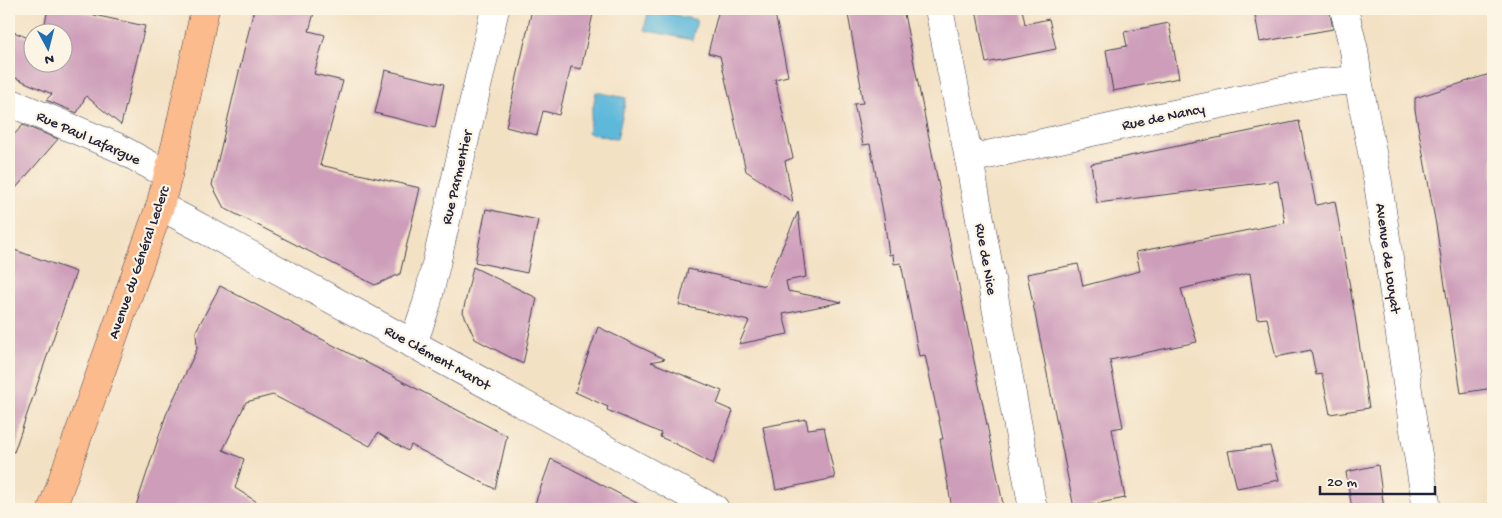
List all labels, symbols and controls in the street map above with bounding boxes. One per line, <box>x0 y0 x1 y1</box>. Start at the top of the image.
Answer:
north arrow <box>22 22 72 72</box>
text: N <box>44 49 55 67</box>
street label: Rue de Nancy <box>1120 100 1207 135</box>
street label: Rue Paul Lafargue <box>33 108 143 170</box>
street label: Rue Parmentier <box>438 127 478 226</box>
street label: Avenue du Général Leclerc <box>105 183 175 341</box>
street label: Avenue de Louyat <box>1370 202 1404 316</box>
street label: Rue de Nice <box>970 222 1000 297</box>
street label: Rue Clément Marot <box>381 322 495 396</box>
scale bar <box>1320 463 1434 495</box>
text: 20 m <box>1327 474 1357 492</box>

